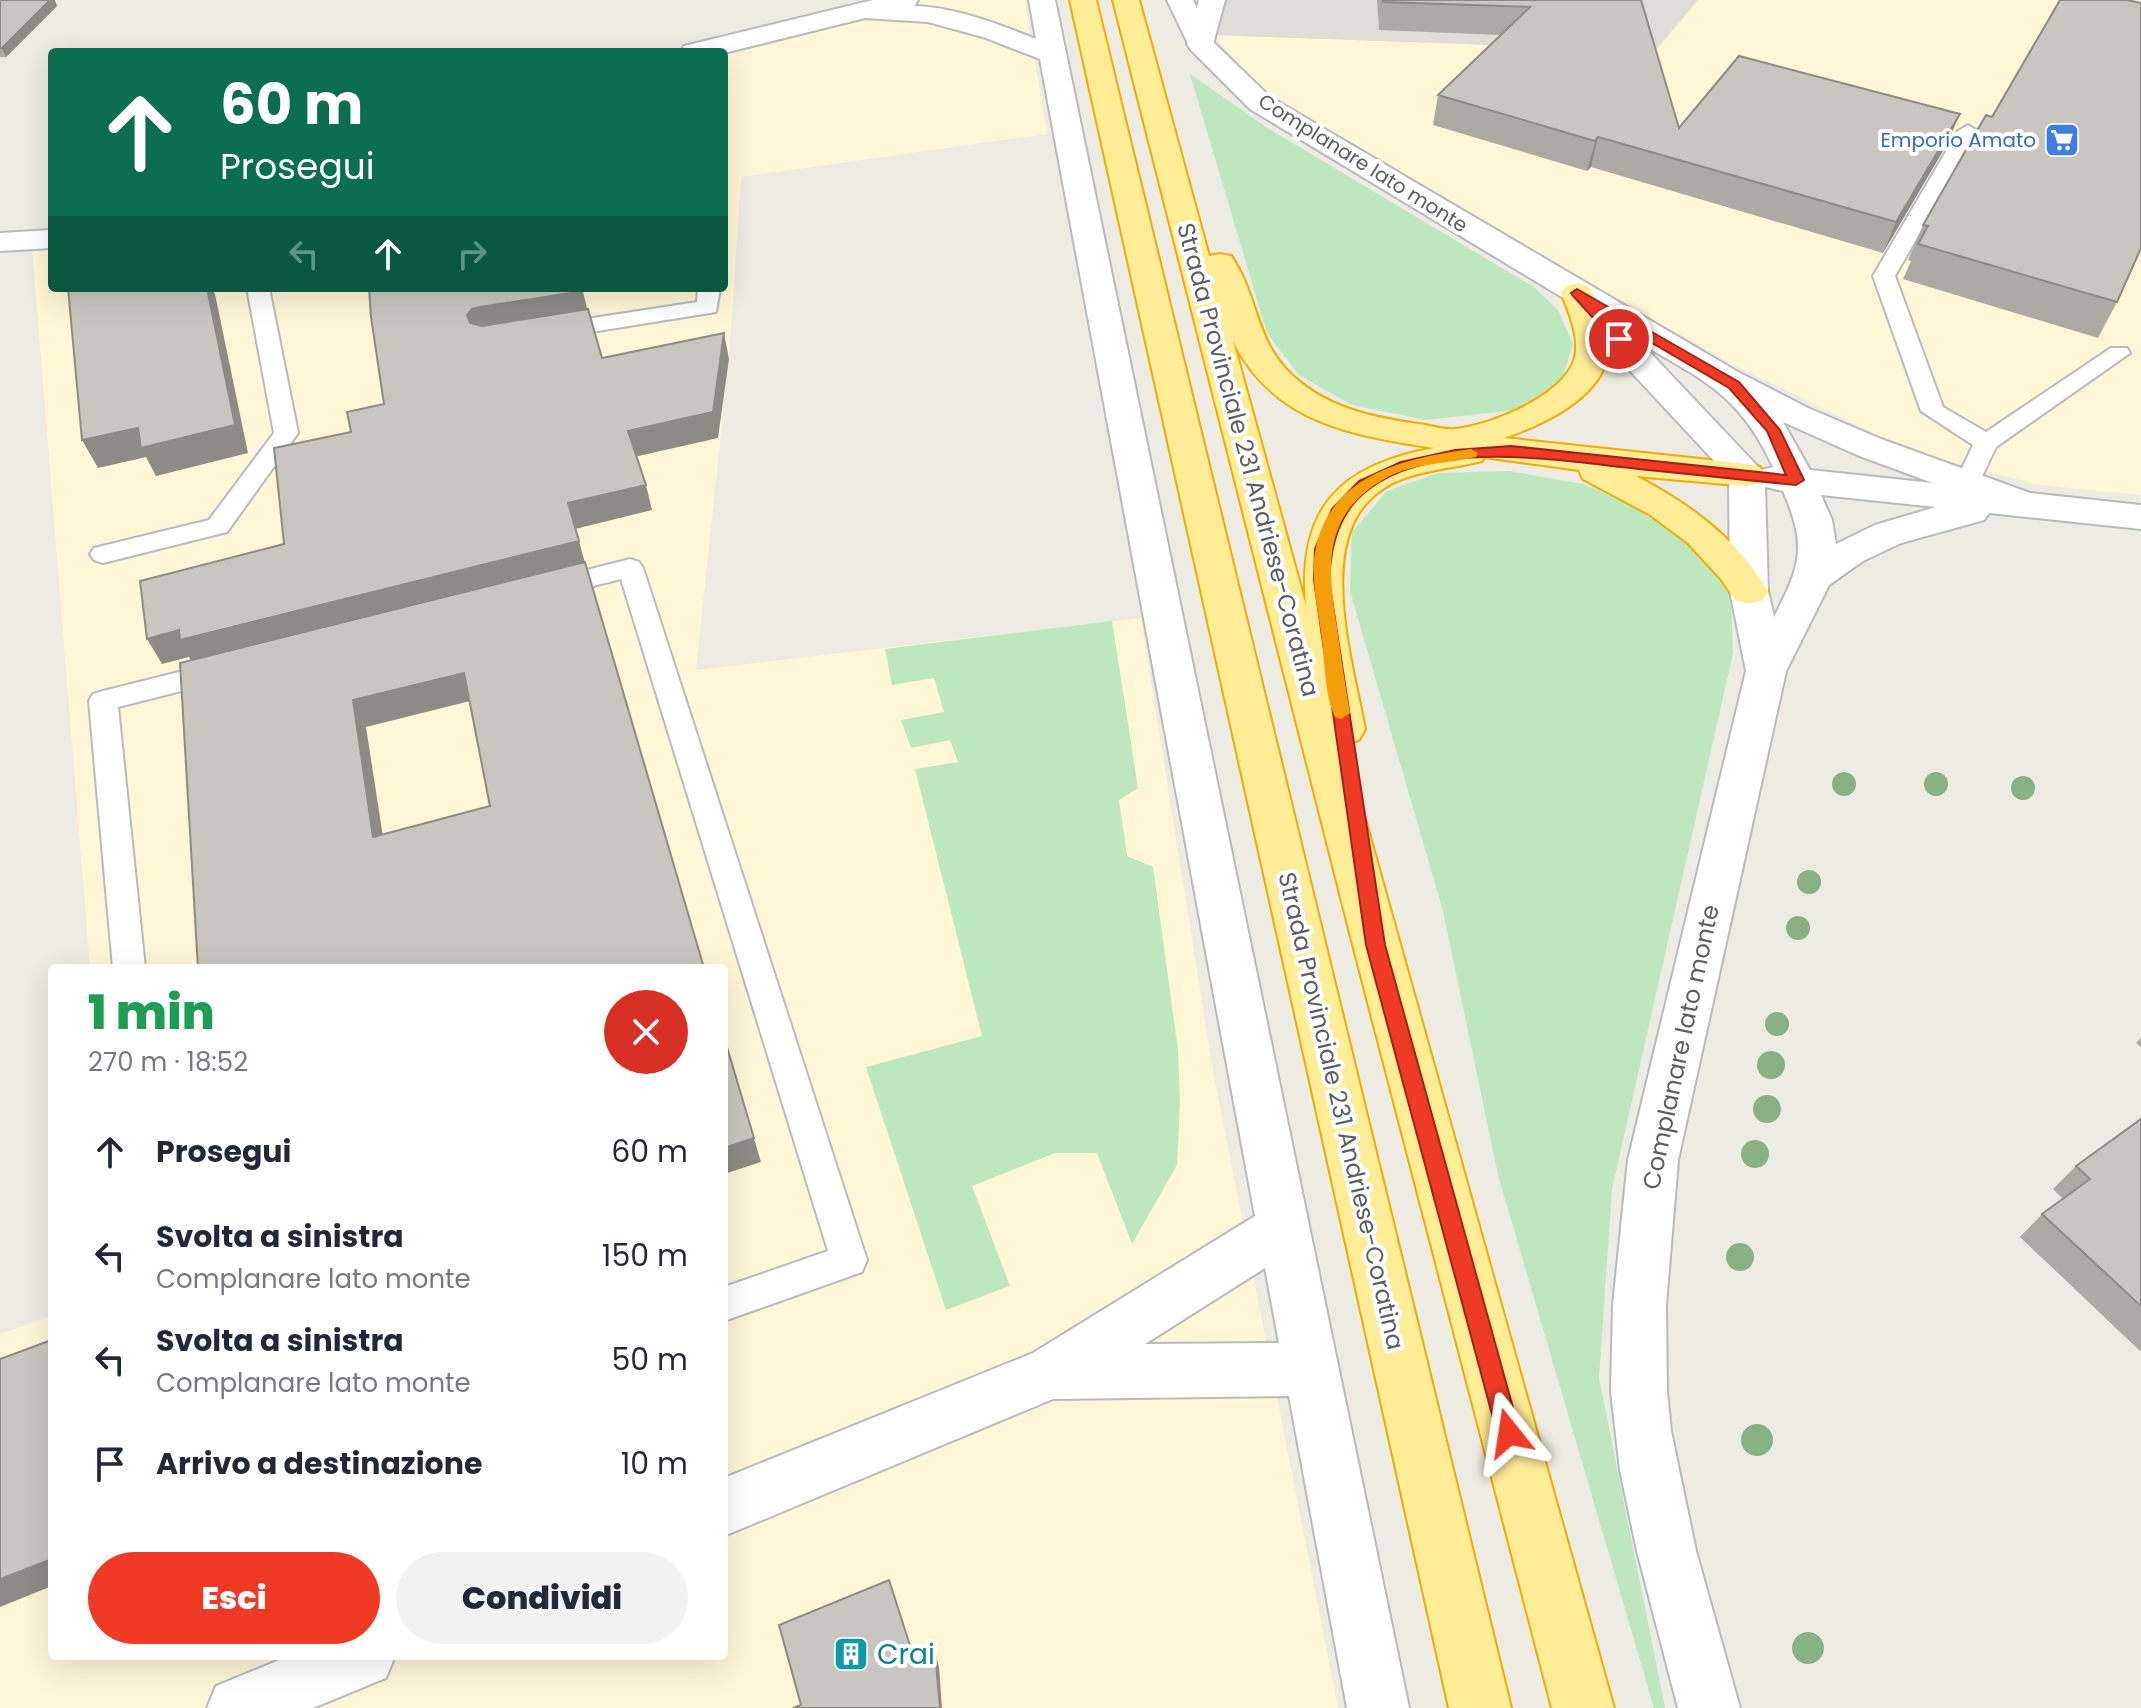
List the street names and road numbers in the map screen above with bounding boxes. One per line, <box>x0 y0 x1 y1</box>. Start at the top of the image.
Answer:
street label: Complanare lato monte <box>1253 87 1473 239</box>
street label: Strada Provinciale 231 Andriese-Coratina <box>1169 219 1328 700</box>
street label: Strada Provinciale 231 Andriese-Coratina <box>1270 869 1413 1353</box>
street label: Complanare lato monte <box>1634 901 1727 1192</box>

